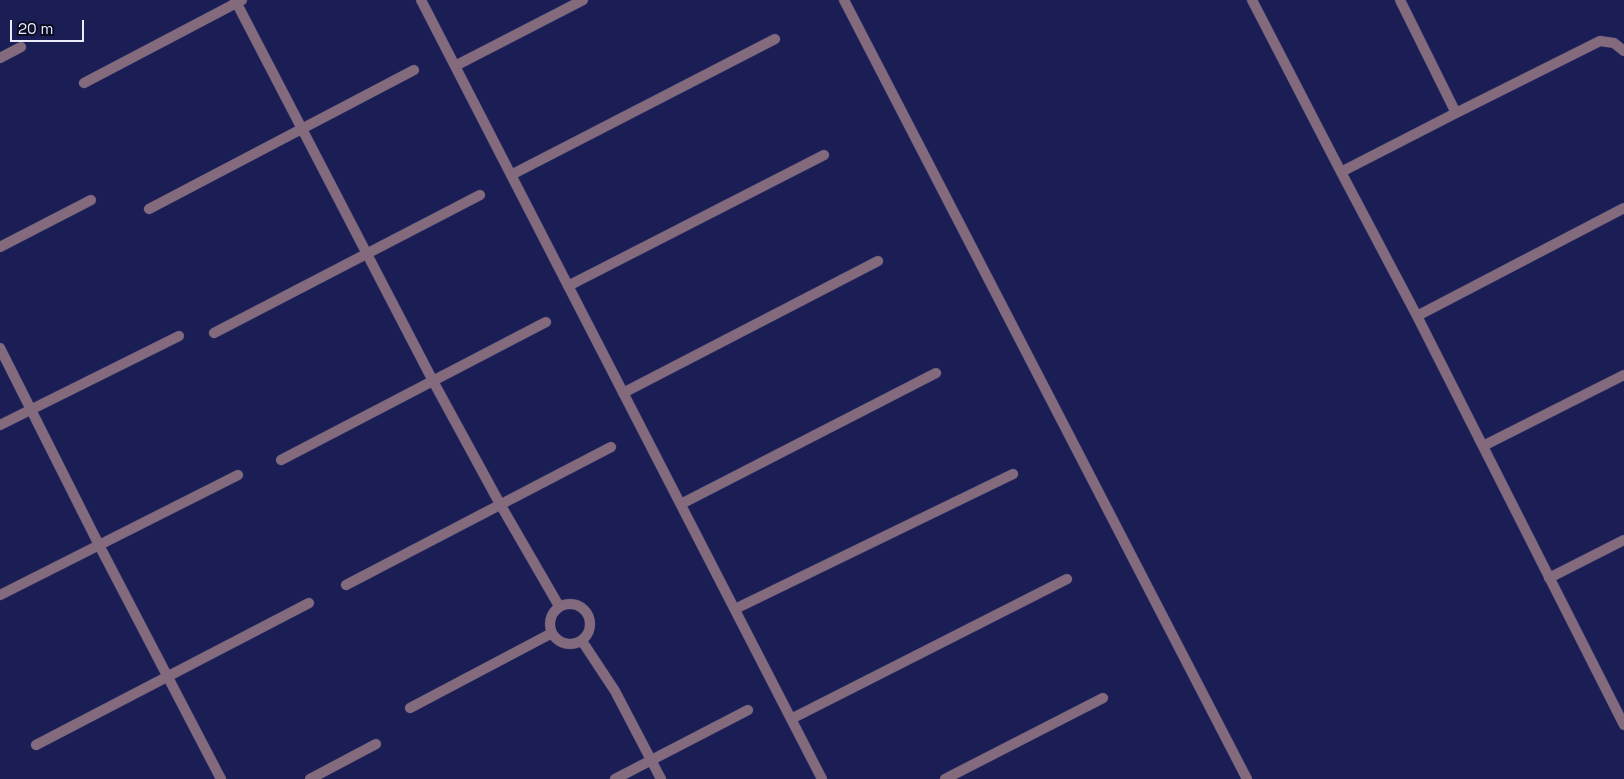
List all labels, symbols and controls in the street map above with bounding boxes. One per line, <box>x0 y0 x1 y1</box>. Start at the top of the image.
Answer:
scale bar <box>12 10 86 42</box>
text: 20 m <box>18 19 53 38</box>

